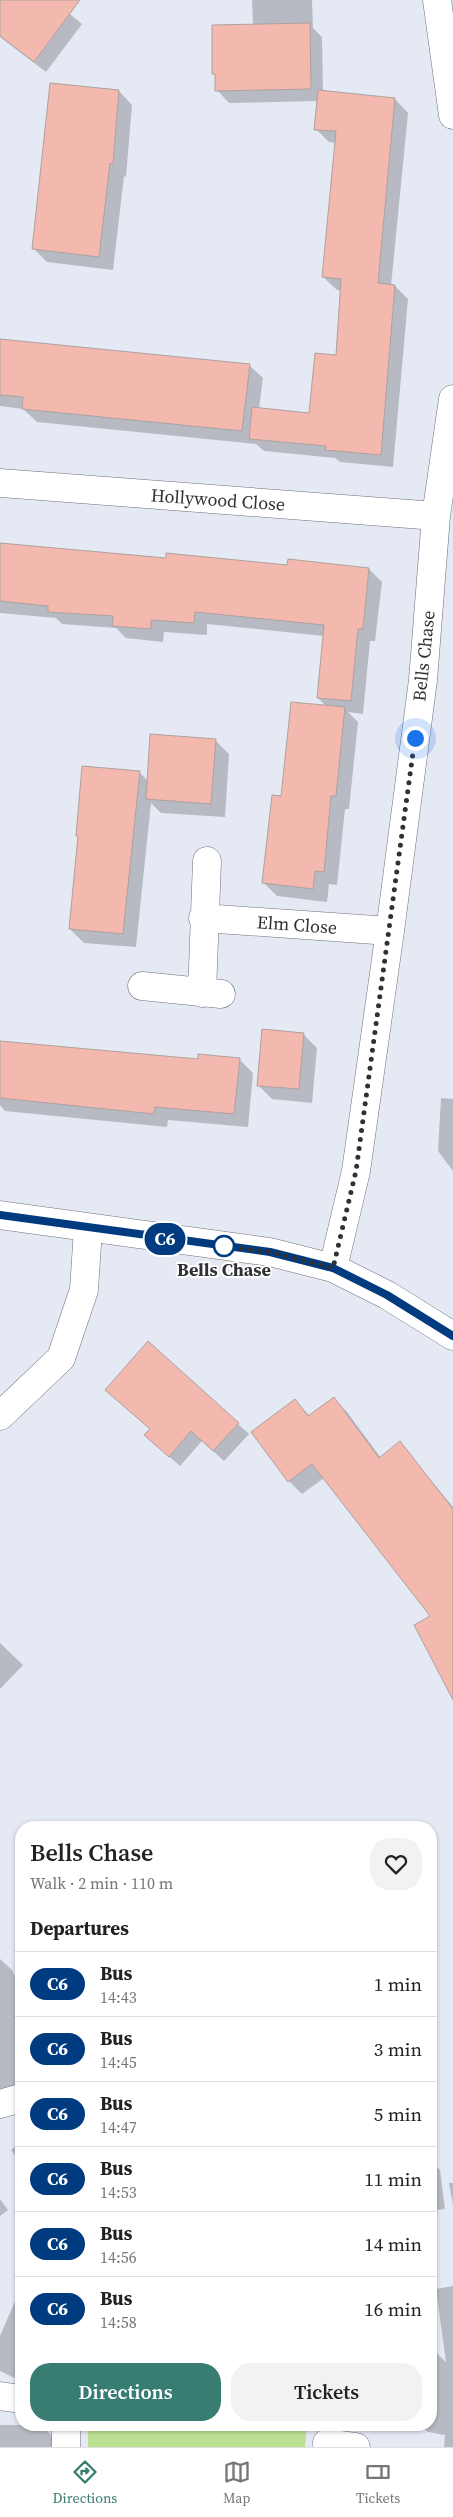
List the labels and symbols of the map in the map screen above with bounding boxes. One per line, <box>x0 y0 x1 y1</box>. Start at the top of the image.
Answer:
street label: Hollywood Close <box>150 482 286 517</box>
street label: Bells Chase <box>406 609 441 703</box>
your location <box>403 726 428 751</box>
street label: Elm Close <box>256 909 338 940</box>
line badge: C6 <box>142 1223 188 1255</box>
marker: Bells Chase <box>213 1235 235 1257</box>
place label: Bells Chase <box>177 1257 271 1282</box>

